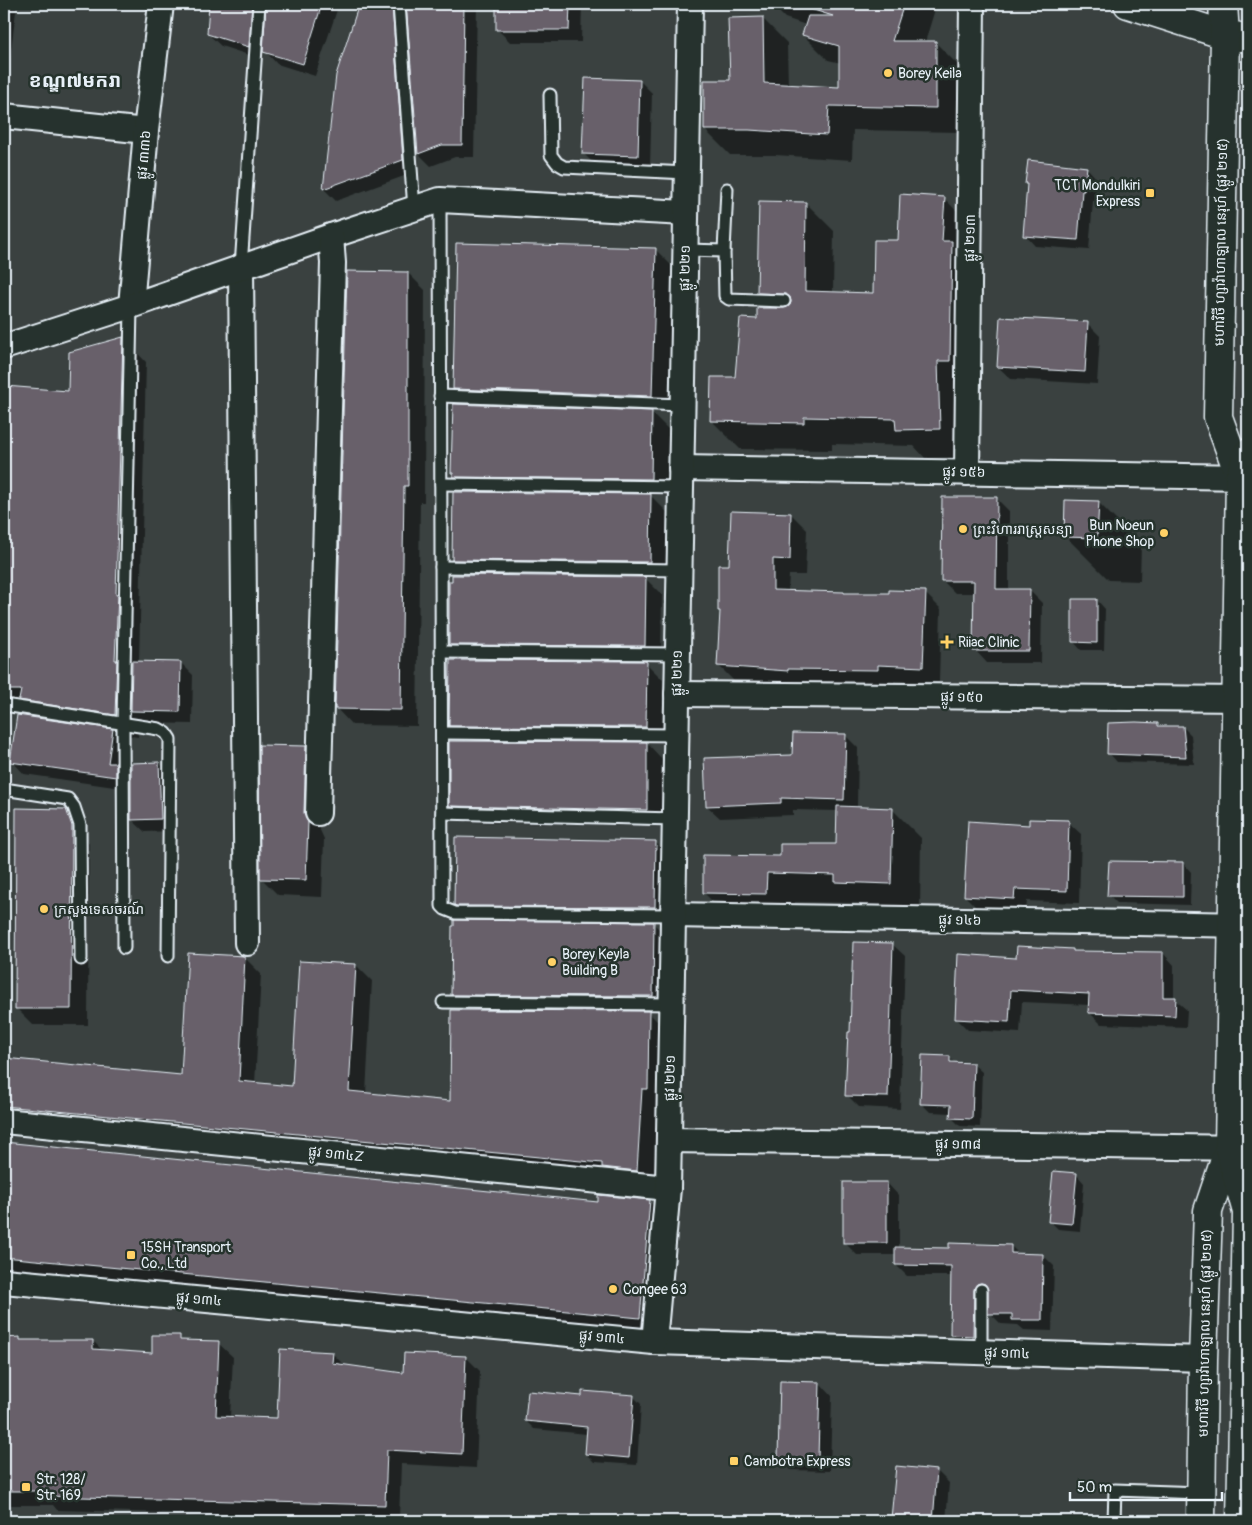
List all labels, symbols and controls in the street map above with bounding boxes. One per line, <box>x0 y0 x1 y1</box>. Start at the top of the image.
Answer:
place label: Borey Keila <box>898 65 962 82</box>
marker: Borey Keila <box>882 67 894 79</box>
district label: ខណ្ឌ៧មករា <box>29 69 121 93</box>
street label: ផ្លូវ ៣៣៦ <box>133 130 158 181</box>
street label: មហាវិថី ហ្សាវ៉ាហាឡាល នេរុហ៍ (ផ្លូវ ២១៥) <box>1210 138 1234 346</box>
place label: TCT Mondulkiri Express <box>1054 177 1141 210</box>
marker: TCT Mondulkiri Express <box>1144 187 1156 199</box>
street label: ផ្លូវ ២១៣ <box>961 214 982 262</box>
street label: ផ្លូវ ២២១ <box>676 245 697 291</box>
street label: ផ្លូវ ១៥៦ <box>942 463 986 484</box>
place label: Bun Noeun Phone Shop <box>1085 517 1154 550</box>
place label: ព្រះវិហាររាស្ត្រសន្យា <box>973 520 1073 538</box>
marker: ព្រះវិហាររាស្ត្រសន្យា <box>957 523 969 535</box>
marker: Bun Noeun Phone Shop <box>1158 527 1170 539</box>
place label: Riiac Clinic <box>958 634 1020 651</box>
marker: Riiac Clinic <box>940 635 954 649</box>
street label: ផ្លូវ ២២១ <box>668 650 689 696</box>
street label: ផ្លូវ ១៥០ <box>940 688 984 709</box>
place label: ក្រសួងទេសចរណ៍ <box>54 901 144 918</box>
marker: ក្រសួងទេសចរណ៍ <box>38 903 50 915</box>
street label: ផ្លូវ ១៤៦ <box>938 911 982 932</box>
place label: Borey Keyla Building B <box>562 946 629 979</box>
marker: Borey Keyla Building B <box>546 956 558 968</box>
street label: ផ្លូវ ២២១ <box>661 1055 682 1101</box>
street label: ផ្លូវ ១៣៨ <box>935 1135 981 1156</box>
street label: ផ្លូវ ១៣៤Z <box>307 1143 365 1169</box>
street label: មហាវិថី ហ្សាវ៉ាហាឡាល នេរុហ៍ (ផ្លូវ ២១៥) <box>1194 1229 1218 1437</box>
place label: 15SH Transport Co., Ltd <box>141 1239 232 1272</box>
marker: 15SH Transport Co., Ltd <box>125 1249 137 1261</box>
place label: Congee 63 <box>623 1281 687 1298</box>
marker: Congee 63 <box>607 1283 619 1295</box>
street label: ផ្លូវ ១៣៤ <box>175 1289 223 1313</box>
street label: ផ្លូវ ១៣៤ <box>578 1327 626 1351</box>
street label: ផ្លូវ ១៣៤ <box>983 1344 1030 1365</box>
place label: Cambotra Express <box>744 1453 851 1470</box>
marker: Cambotra Express <box>728 1455 740 1467</box>
scale bar <box>1070 1470 1222 1502</box>
place label: Str. 128/ Str. 169 <box>36 1471 85 1504</box>
text: 50 m <box>1077 1478 1112 1497</box>
marker: Str. 128/ Str. 169 <box>20 1481 32 1493</box>

